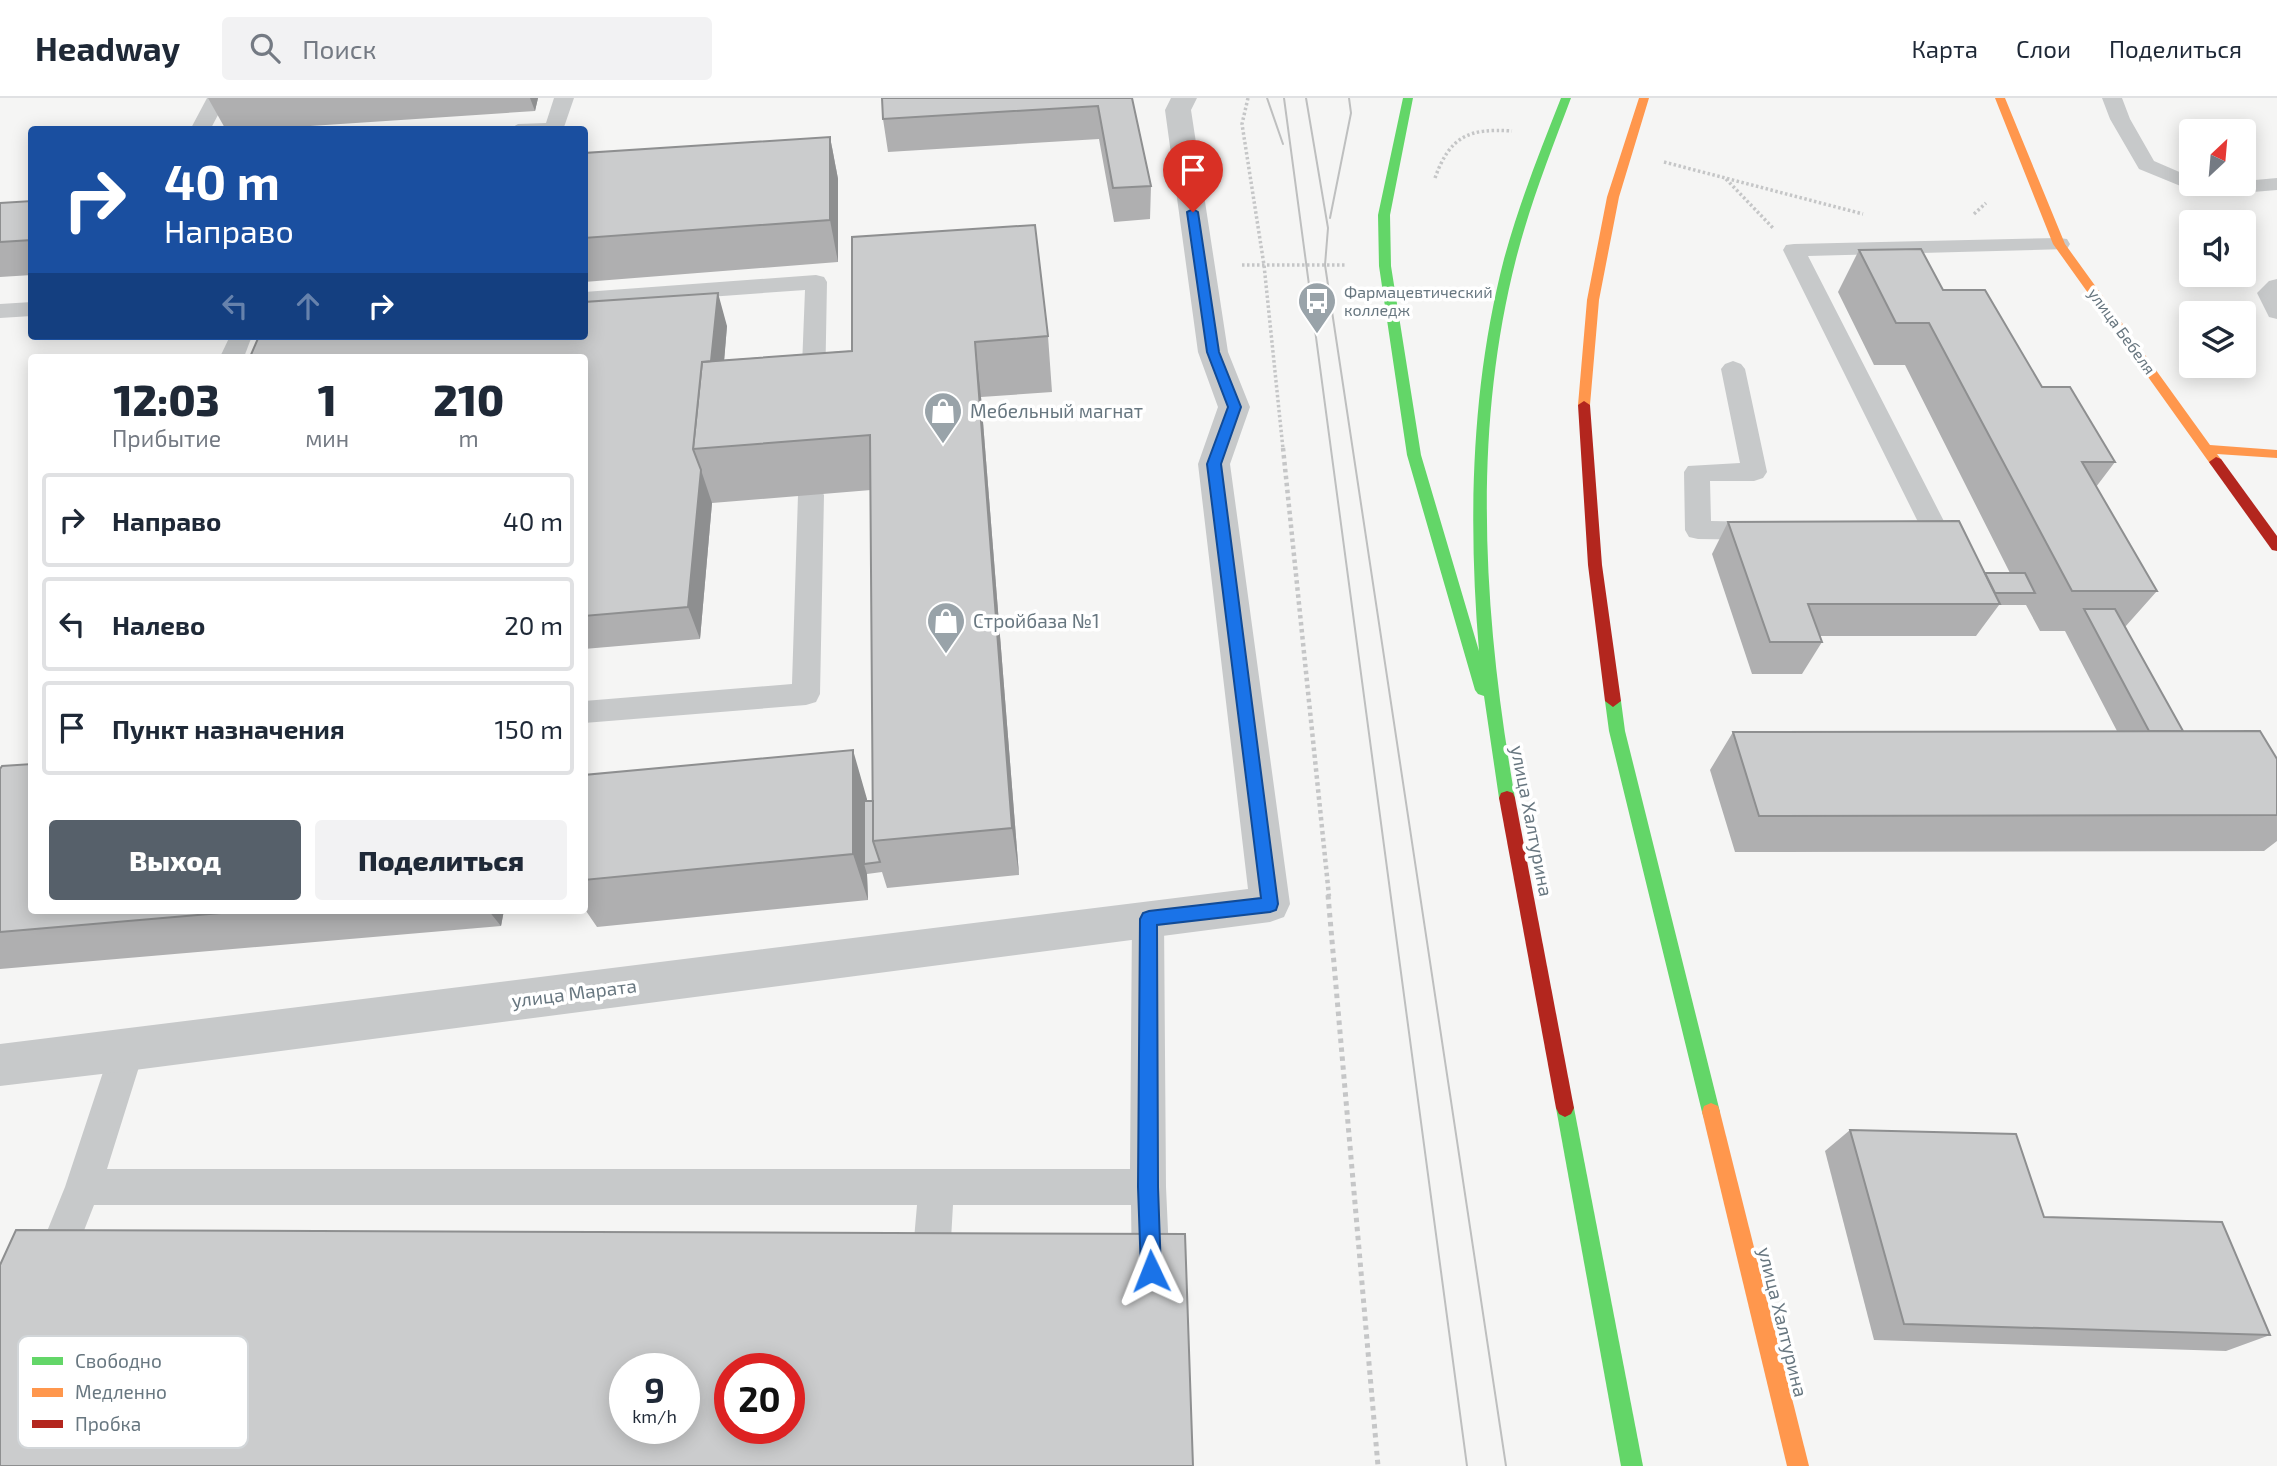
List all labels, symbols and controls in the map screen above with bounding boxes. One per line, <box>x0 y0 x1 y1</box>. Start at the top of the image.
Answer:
search box <box>222 17 712 80</box>
text: Headway <box>35 28 180 68</box>
icon: search <box>246 29 284 67</box>
text: Поиск <box>302 33 376 64</box>
text: Карта <box>1911 34 1978 63</box>
text: Слои <box>2016 34 2071 63</box>
text: Поделиться <box>2109 34 2242 63</box>
north arrow <box>2179 119 2256 196</box>
map controls <box>2179 119 2256 378</box>
pin <box>1163 140 1223 212</box>
text: 40 m <box>164 151 280 210</box>
icon: arrive <box>1174 151 1212 189</box>
icon: right <box>49 154 140 245</box>
button: sound <box>2179 210 2256 287</box>
text: Направо <box>164 211 294 249</box>
bus stop icon: Фармацевтический колледж <box>1296 280 1338 335</box>
place label: Фармацевтический колледж <box>1344 282 1493 319</box>
street label: улица Бебеля <box>2084 284 2160 378</box>
icon: left <box>216 287 254 325</box>
icon: ahead <box>289 287 327 325</box>
icon: right <box>362 287 400 325</box>
button: layers <box>2179 301 2256 378</box>
text: 12:03 <box>113 374 220 424</box>
text: 1 <box>318 374 337 424</box>
text: 210 <box>433 374 504 424</box>
shop icon: Мебельный магнат <box>922 390 964 445</box>
place label: Мебельный магнат <box>970 399 1143 422</box>
text: Прибытие <box>112 424 221 452</box>
text: мин <box>305 424 349 452</box>
text: m <box>459 424 479 452</box>
icon: right <box>53 501 91 539</box>
text: Направо <box>112 505 221 536</box>
text: 40 m <box>503 505 563 536</box>
shop icon: Стройбаза №1 <box>925 600 967 655</box>
icon: left <box>53 605 91 643</box>
text: Налево <box>112 609 205 640</box>
text: 20 m <box>504 609 563 640</box>
place label: Стройбаза №1 <box>973 609 1100 632</box>
icon: arrive <box>53 709 91 747</box>
text: Пункт назначения <box>112 713 345 744</box>
text: 150 m <box>494 713 563 744</box>
street label: улица Халтурина <box>1506 743 1558 899</box>
button: Выход <box>49 820 301 900</box>
button: Поделиться <box>315 820 567 900</box>
street label: улица Марата <box>510 973 638 1013</box>
position arrow <box>1114 1234 1188 1308</box>
street label: улица Халтурина <box>1753 1245 1813 1399</box>
legend <box>18 1336 248 1448</box>
text: Свободно <box>75 1349 162 1372</box>
speed limit sign: 20 <box>714 1353 805 1444</box>
text: 9 <box>644 1368 665 1410</box>
text: Медленно <box>75 1380 167 1403</box>
text: km/h <box>632 1405 677 1427</box>
text: Пробка <box>75 1412 141 1435</box>

